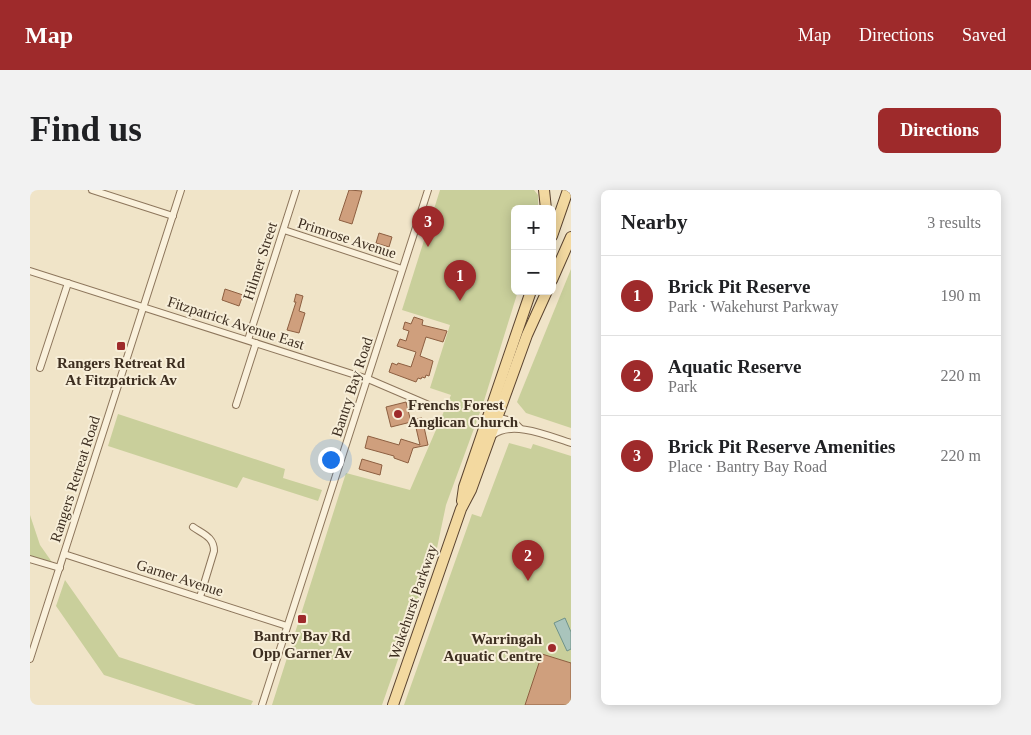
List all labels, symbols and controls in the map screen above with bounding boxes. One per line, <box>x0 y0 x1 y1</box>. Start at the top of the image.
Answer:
text: Map <box>25 22 73 48</box>
text: Map <box>798 25 831 45</box>
text: Directions <box>859 25 934 45</box>
text: Saved <box>962 25 1006 45</box>
button: Directions <box>878 108 1001 153</box>
text: Find us <box>30 110 142 149</box>
map controls <box>511 205 556 295</box>
button: + <box>511 205 556 250</box>
pin: 3 <box>412 206 444 247</box>
text: Nearby <box>621 210 688 234</box>
text: 3 results <box>927 214 981 231</box>
street label: Primrose Avenue <box>296 215 399 262</box>
street label: Hilmer Street <box>240 219 280 302</box>
button: − <box>511 250 556 295</box>
pin: 1 <box>444 260 476 301</box>
text: Brick Pit Reserve <box>668 276 810 297</box>
text: 1 <box>633 287 641 304</box>
text: 190 m <box>941 287 981 304</box>
street label: Fitzpatrick Avenue East <box>166 293 307 353</box>
text: Park · Wakehurst Parkway <box>668 298 838 315</box>
street label: Bantry Bay Road <box>328 335 376 439</box>
marker: Rangers Retreat Rd At Fitzpatrick Av <box>115 340 127 352</box>
place label: Rangers Retreat Rd At Fitzpatrick Av <box>57 355 186 388</box>
text: Aquatic Reserve <box>668 356 802 377</box>
text: 2 <box>633 367 641 384</box>
text: 220 m <box>941 367 981 384</box>
text: Park <box>668 378 697 395</box>
place label: Frenchs Forest Anglican Church <box>408 397 519 430</box>
marker: Frenchs Forest Anglican Church <box>392 408 404 420</box>
street label: Rangers Retreat Road <box>47 413 103 544</box>
text: Brick Pit Reserve Amenities <box>668 436 895 457</box>
your location <box>318 447 344 473</box>
text: 3 <box>633 447 641 464</box>
text: 220 m <box>941 447 981 464</box>
text: Place · Bantry Bay Road <box>668 458 827 475</box>
pin: 2 <box>512 540 544 581</box>
street label: Wakehurst Parkway <box>386 542 440 661</box>
street label: Garner Avenue <box>135 556 226 600</box>
marker: Bantry Bay Rd Opp Garner Av <box>296 613 308 625</box>
place label: Bantry Bay Rd Opp Garner Av <box>252 628 352 661</box>
place label: Warringah Aquatic Centre <box>444 631 543 664</box>
marker: Warringah Aquatic Centre <box>546 642 558 654</box>

